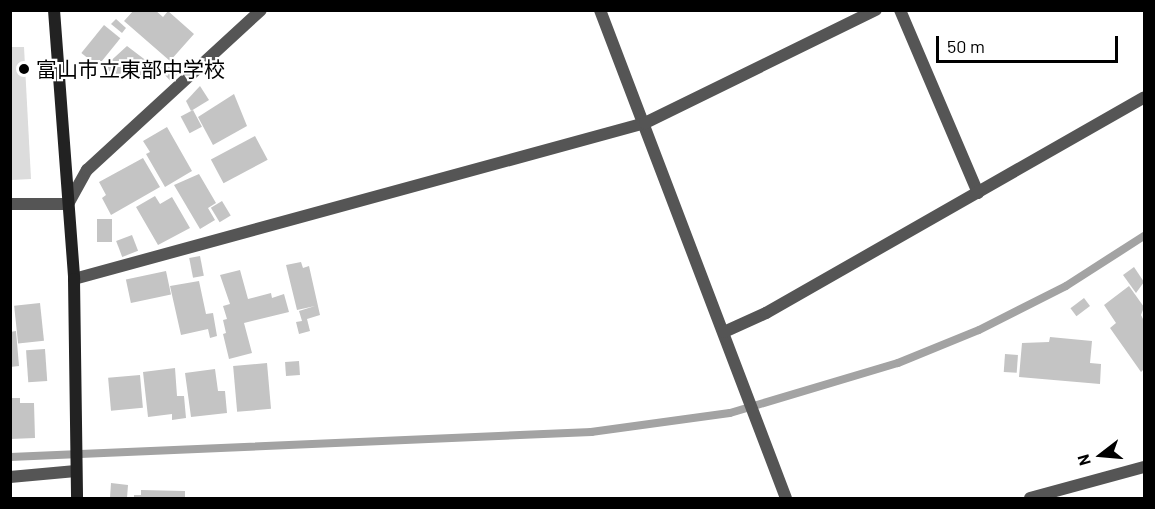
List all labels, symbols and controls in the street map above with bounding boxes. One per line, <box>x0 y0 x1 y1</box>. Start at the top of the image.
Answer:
scale bar <box>939 24 1120 62</box>
text: 50 m <box>947 35 985 57</box>
place label: 富山市立東部中学校 <box>36 56 225 82</box>
marker: 富山市立東部中学校 <box>17 62 31 76</box>
north arrow <box>1071 425 1131 485</box>
text: N <box>1073 452 1094 468</box>

